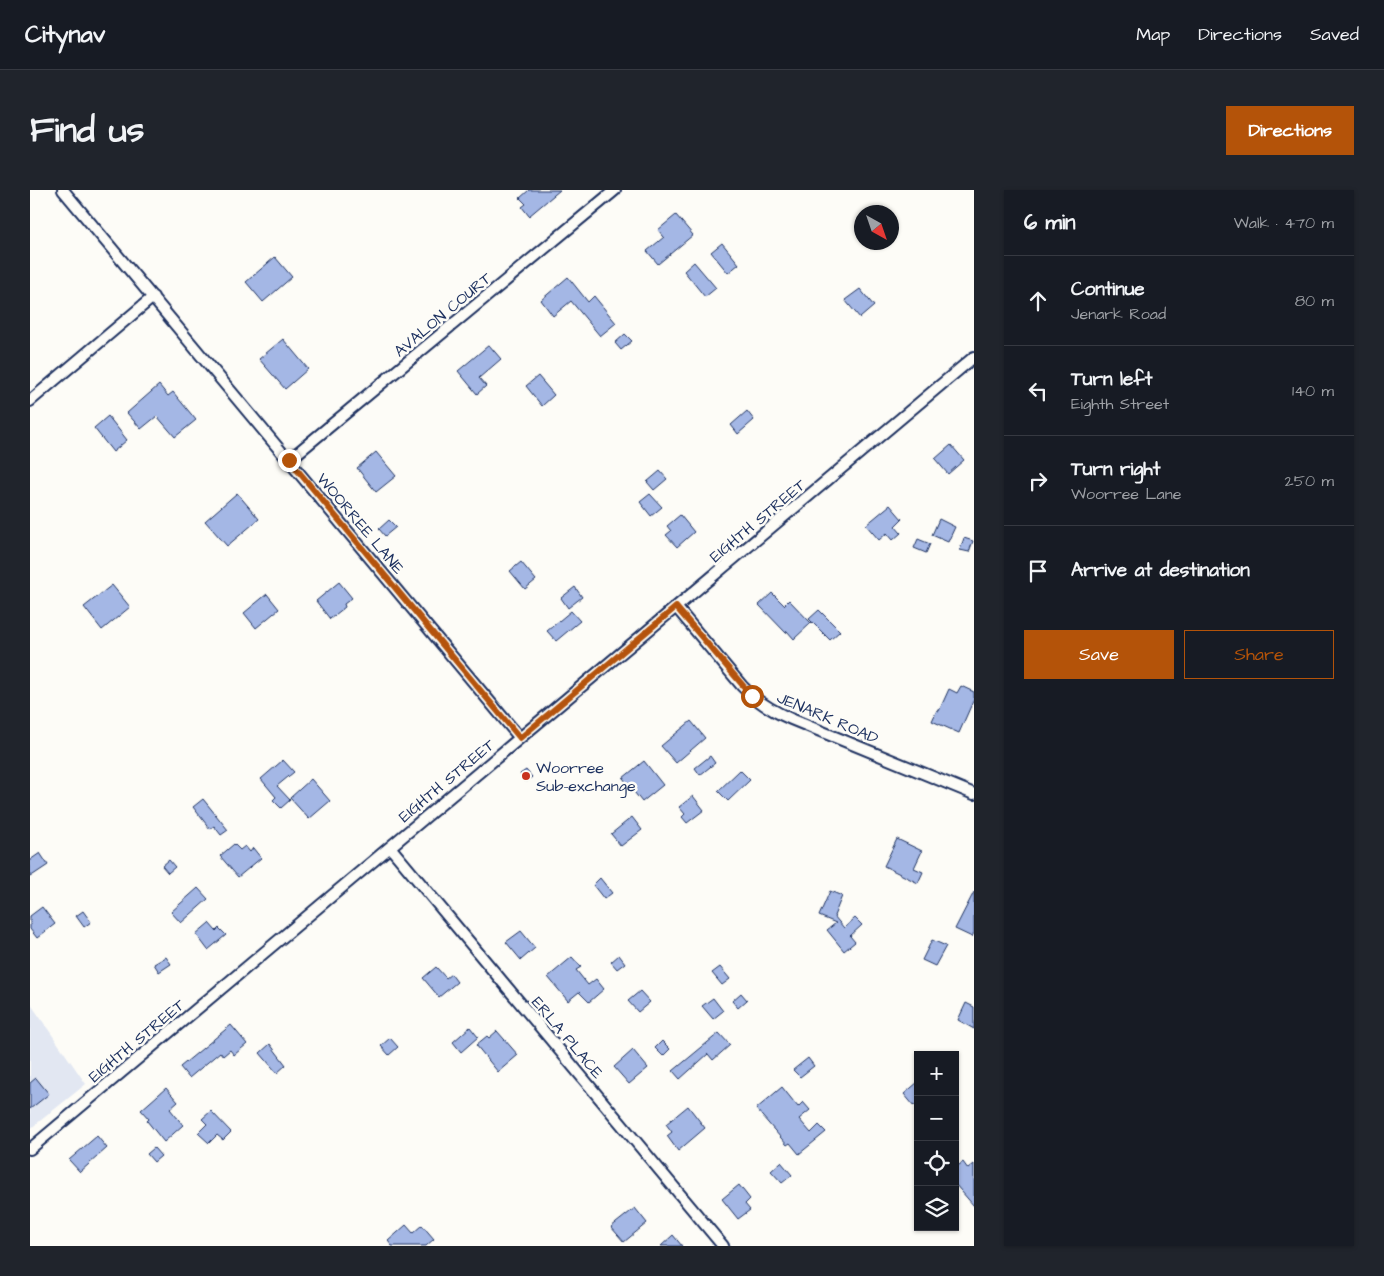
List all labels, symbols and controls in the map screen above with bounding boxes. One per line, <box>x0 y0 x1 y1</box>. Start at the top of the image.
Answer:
text: Citynav <box>25 18 105 52</box>
text: Map <box>1136 22 1170 47</box>
text: Directions <box>1198 22 1282 47</box>
text: Saved <box>1310 22 1359 47</box>
text: Find us <box>30 106 144 155</box>
button: Directions <box>1226 106 1354 155</box>
north arrow <box>854 205 899 250</box>
text: 6 min <box>1024 208 1076 237</box>
text: Walk · 470 m <box>1234 212 1334 234</box>
street label: AVALON COURT <box>389 267 496 362</box>
text: Continue <box>1071 276 1145 303</box>
icon: ahead <box>1024 287 1052 315</box>
text: 80 m <box>1295 290 1334 312</box>
text: Jenark Road <box>1071 303 1166 325</box>
text: Turn left <box>1071 366 1152 393</box>
icon: left <box>1024 377 1052 405</box>
text: 140 m <box>1292 380 1334 402</box>
text: Eighth Street <box>1071 393 1169 415</box>
route end <box>278 449 301 472</box>
text: Turn right <box>1071 456 1160 483</box>
icon: right <box>1024 467 1052 495</box>
street label: WOORREE LANE <box>311 469 409 579</box>
text: 250 m <box>1285 470 1334 492</box>
street label: EIGHTH STREET <box>705 474 810 568</box>
text: Woorree Lane <box>1071 483 1181 505</box>
icon: arrive <box>1024 557 1052 585</box>
text: Arrive at destination <box>1071 557 1250 584</box>
button: Save <box>1024 630 1174 679</box>
button: Share <box>1184 630 1334 679</box>
route start <box>741 685 764 708</box>
street label: JENARK ROAD <box>773 687 882 749</box>
street label: EIGHTH STREET <box>394 734 499 828</box>
place label: Woorree Sub-exchange <box>536 757 636 798</box>
marker: Woorree Sub-exchange <box>520 770 532 782</box>
street label: ERLA PLACE <box>526 992 608 1084</box>
street label: EIGHTH STREET <box>84 994 189 1088</box>
map controls <box>914 1051 959 1231</box>
button: + <box>914 1051 959 1096</box>
button: − <box>914 1096 959 1141</box>
button: locate <box>914 1141 959 1186</box>
button: layers <box>914 1186 959 1231</box>

